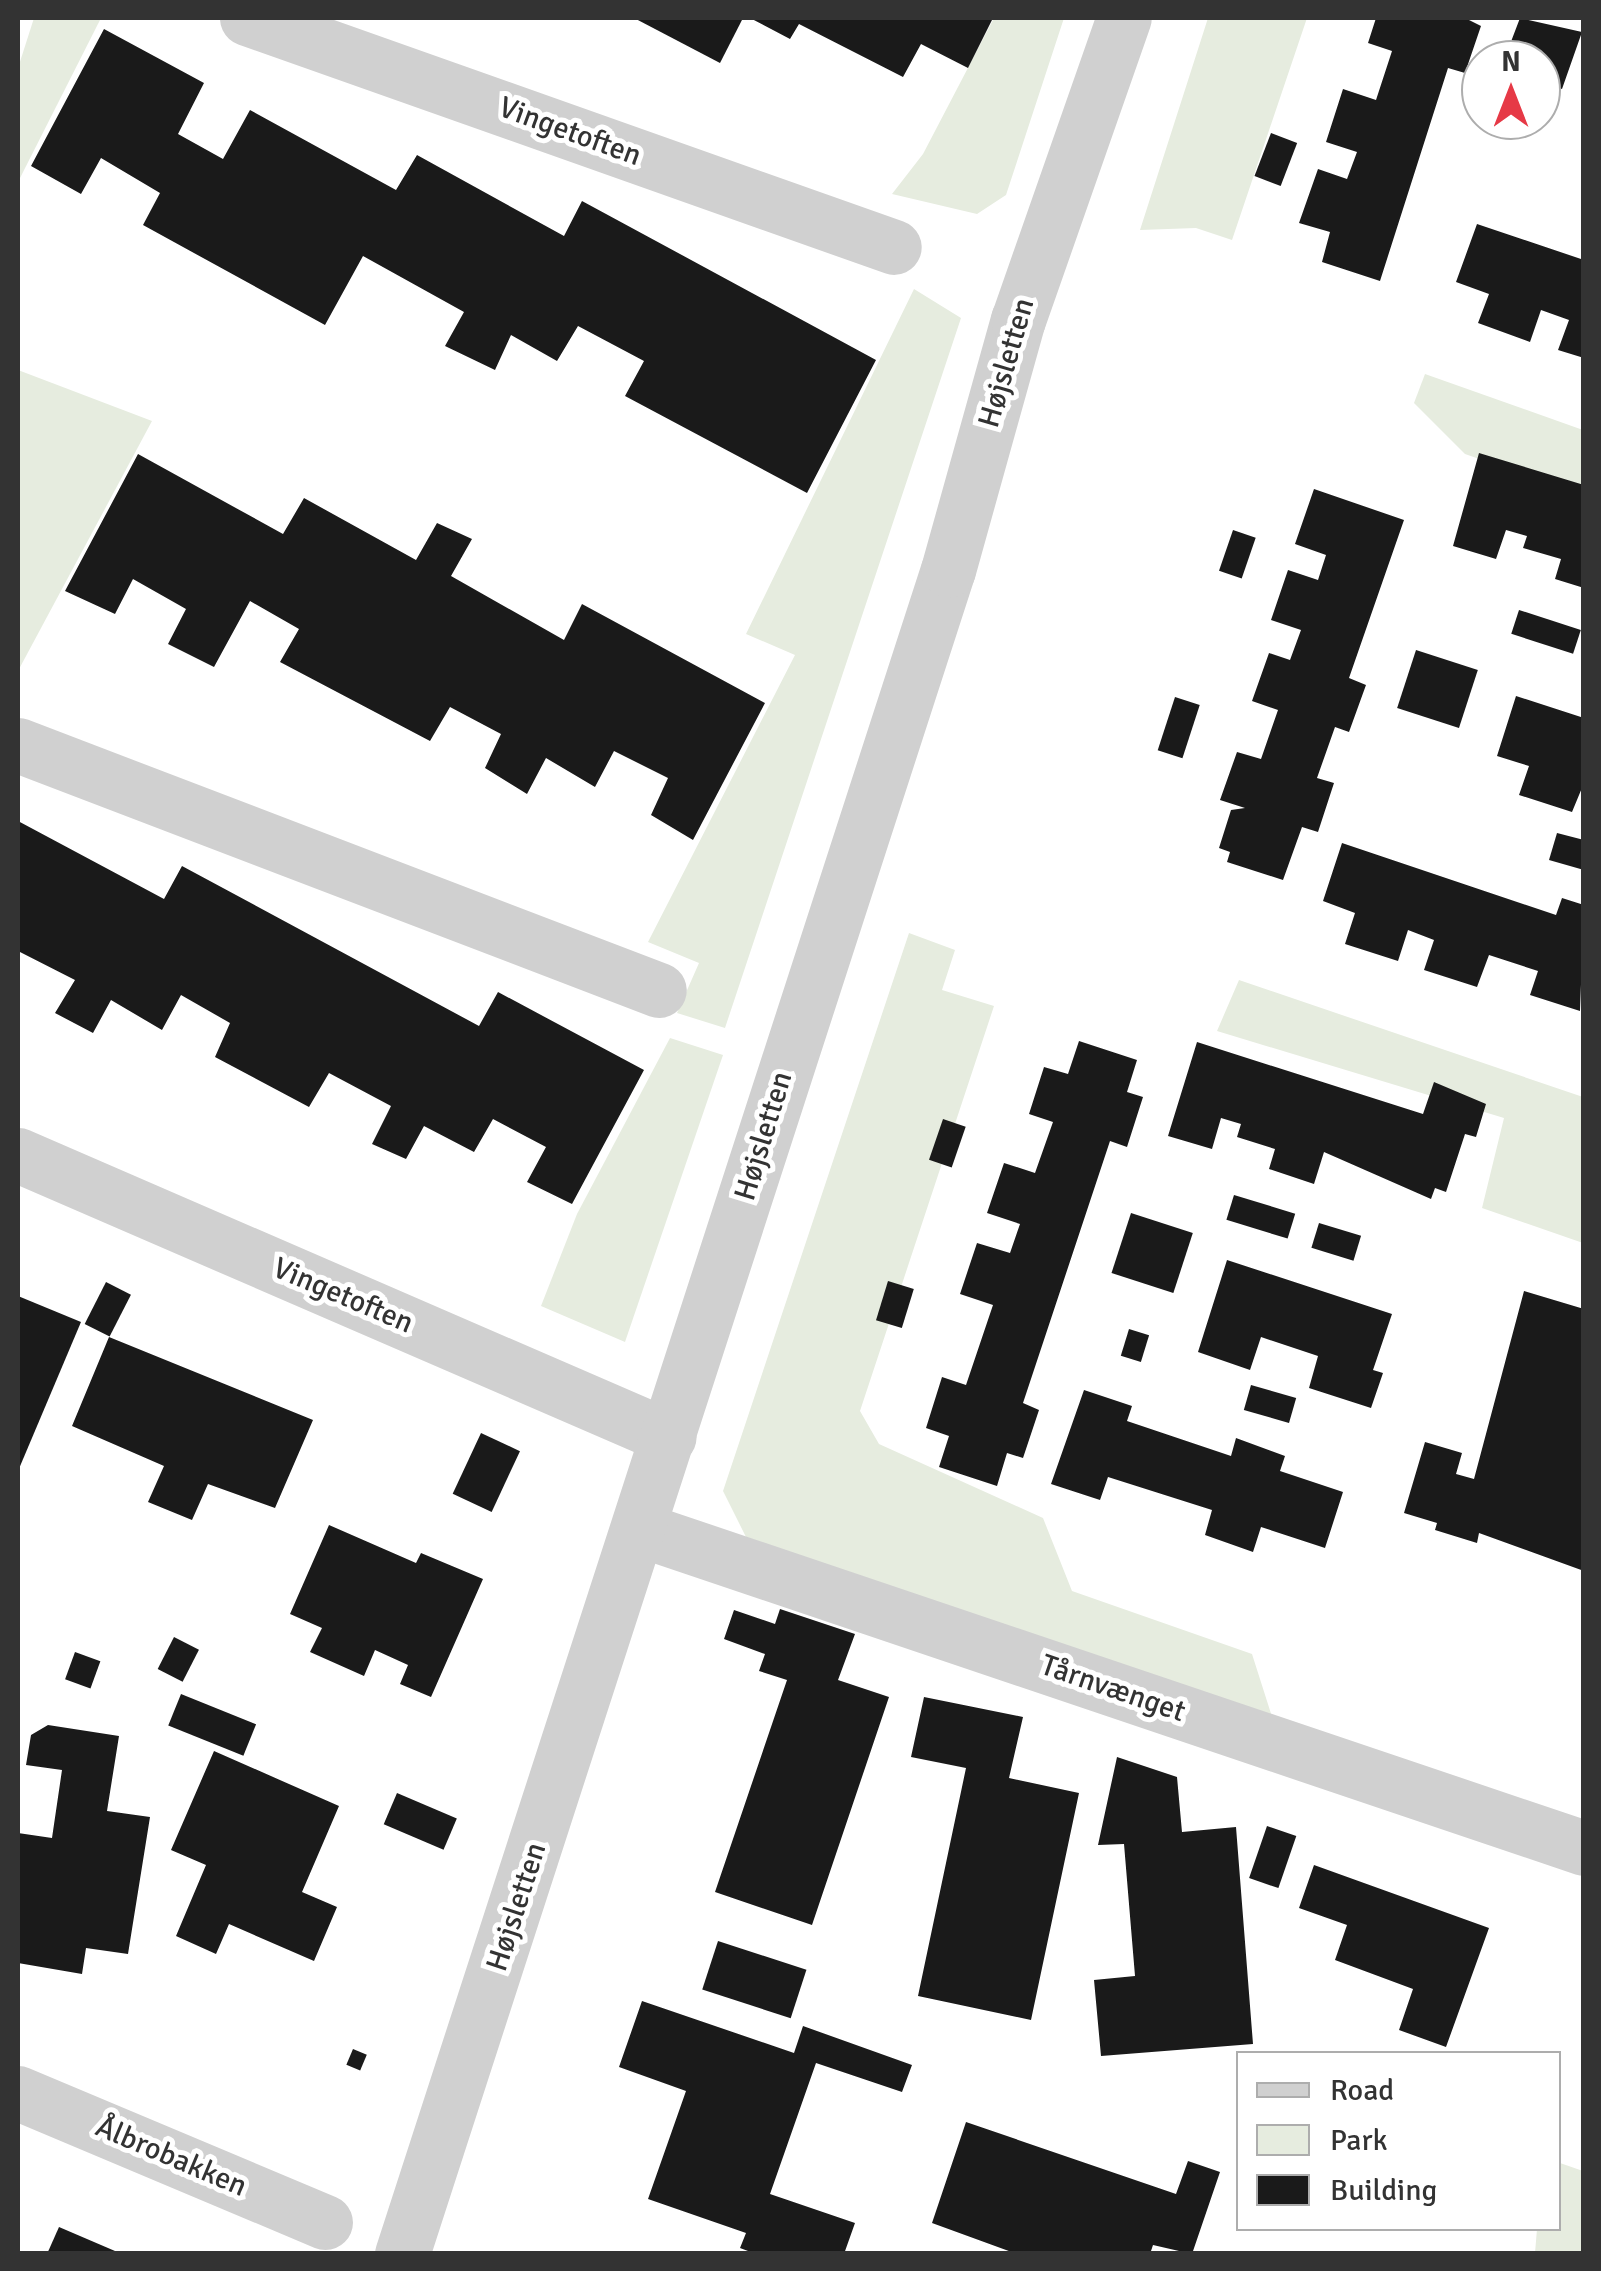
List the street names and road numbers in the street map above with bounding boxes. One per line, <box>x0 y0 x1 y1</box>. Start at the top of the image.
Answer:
street label: Vingetoften <box>494 90 646 174</box>
street label: Højsletten <box>971 294 1043 432</box>
street label: Højsletten <box>727 1067 801 1205</box>
street label: Vingetoften <box>267 1250 419 1342</box>
street label: Tårnvænget <box>1036 1648 1190 1730</box>
street label: Højsletten <box>479 1838 555 1976</box>
street label: Ålbrobakken <box>90 2109 252 2205</box>

